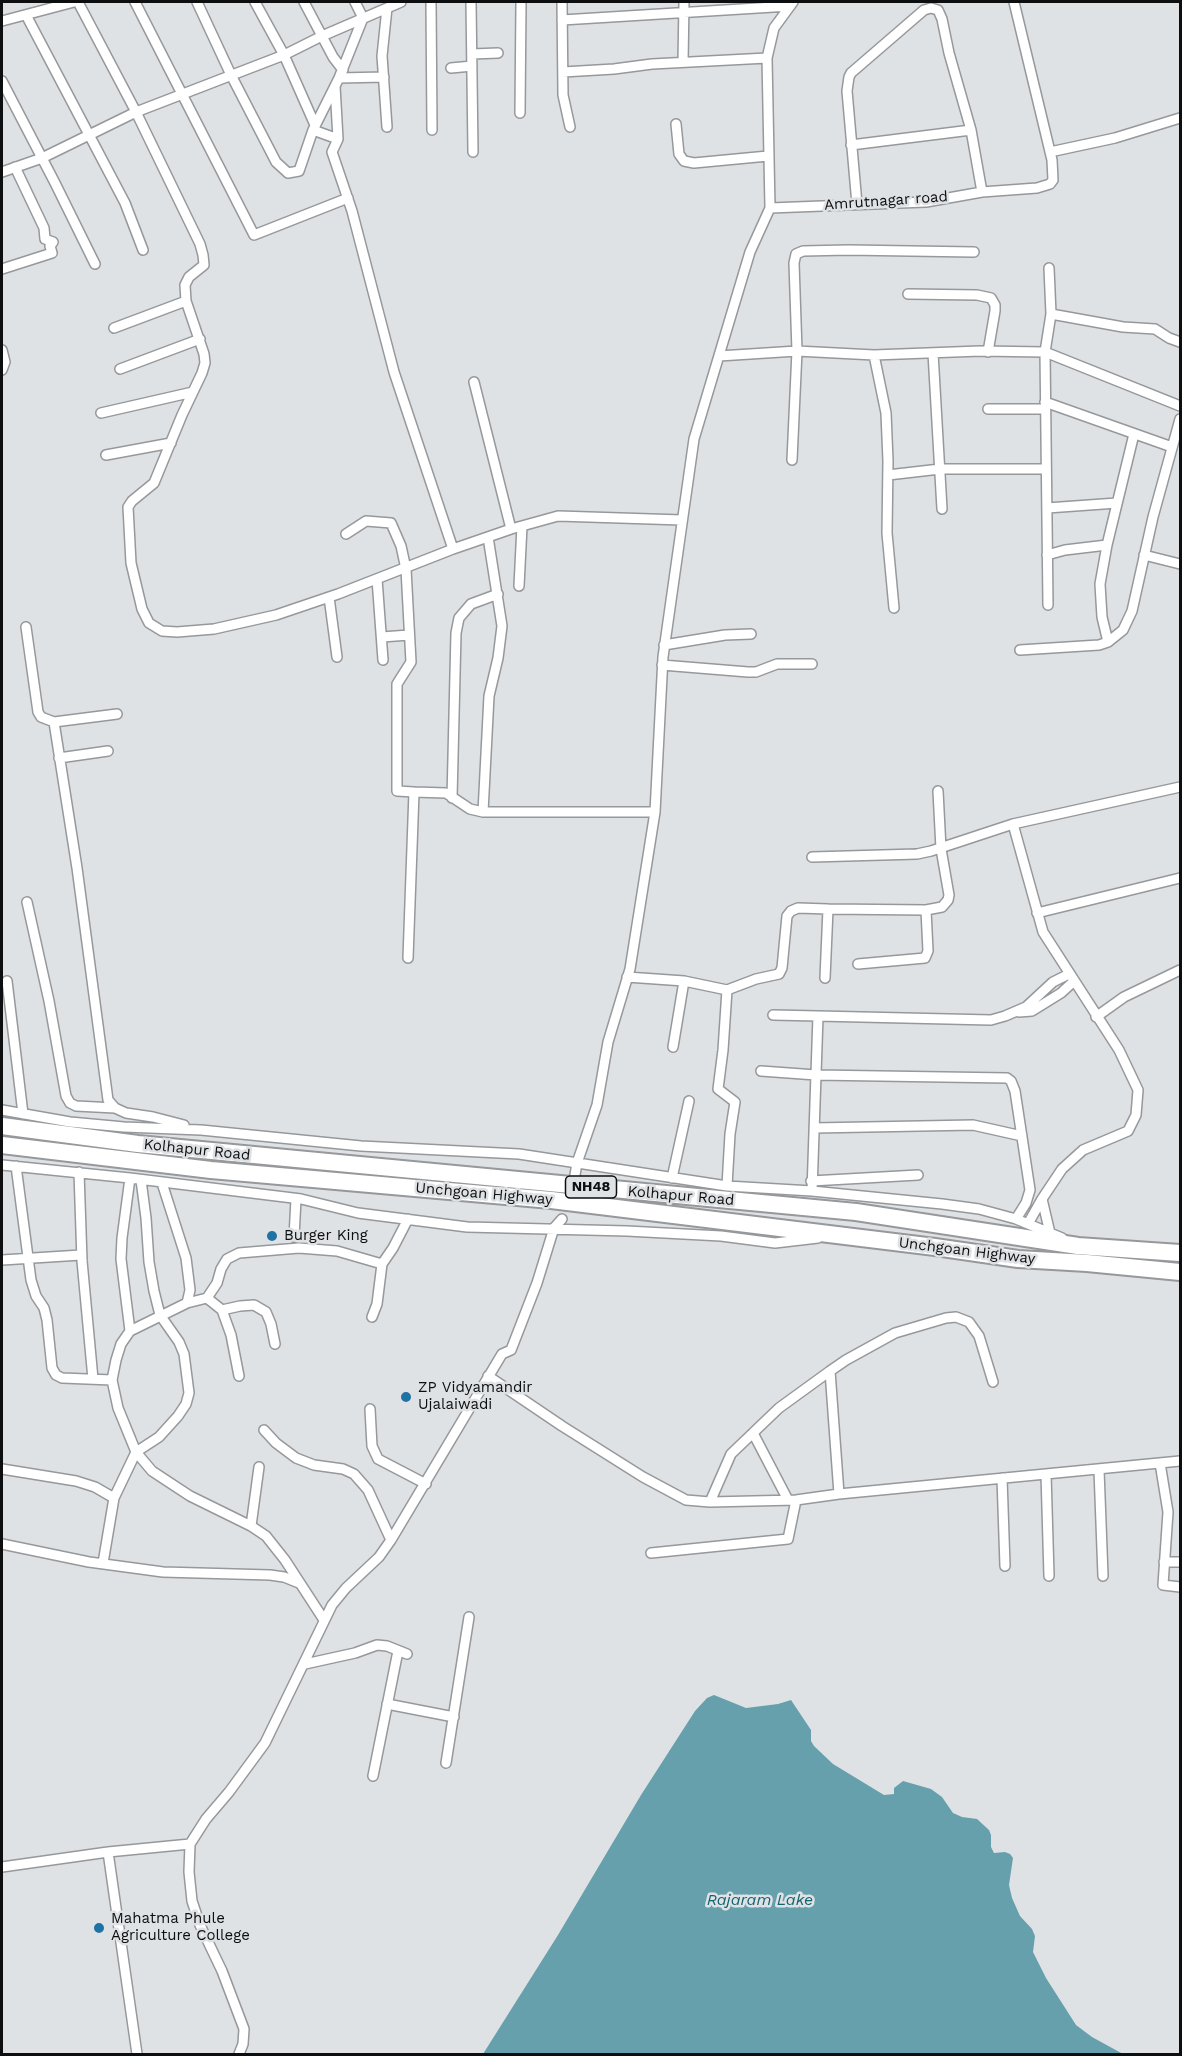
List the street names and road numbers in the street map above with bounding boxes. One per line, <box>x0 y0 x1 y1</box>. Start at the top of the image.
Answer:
street label: Amrutnagar road <box>823 188 949 214</box>
street label: Kolhapur Road <box>143 1135 251 1165</box>
road number: NH48 <box>566 1176 616 1198</box>
street label: Unchgoan Highway <box>415 1179 553 1209</box>
street label: Kolhapur Road <box>627 1182 735 1210</box>
street label: Unchgoan Highway <box>898 1234 1036 1268</box>

